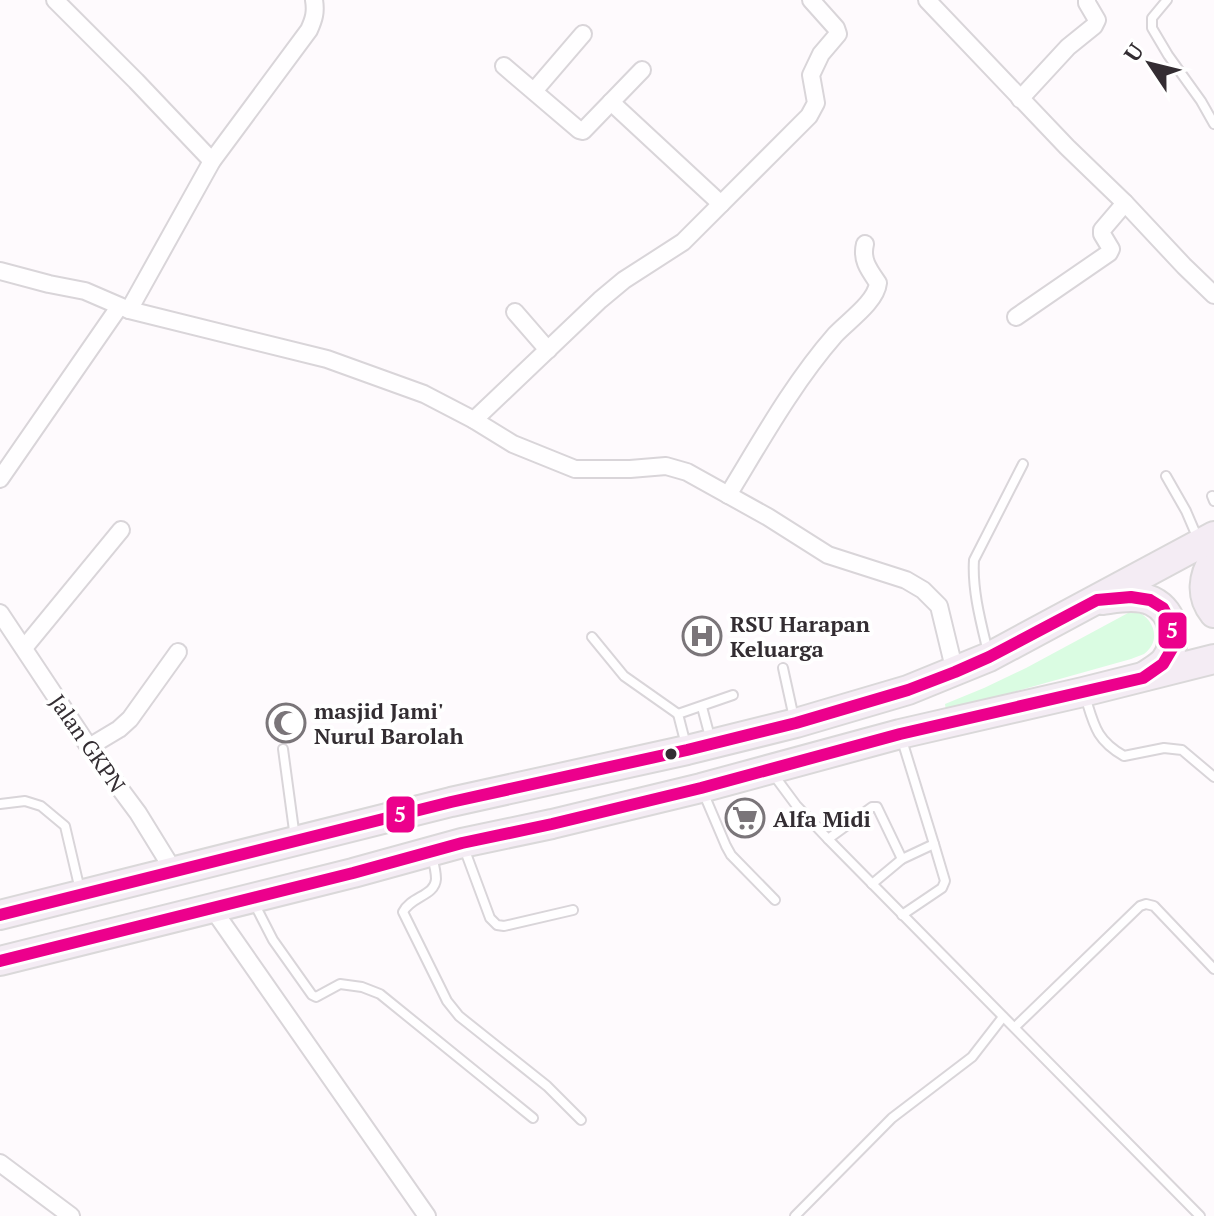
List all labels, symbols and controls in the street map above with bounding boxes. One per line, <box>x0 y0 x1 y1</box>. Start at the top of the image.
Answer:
north arrow <box>1110 24 1190 104</box>
text: U <box>1117 37 1150 67</box>
place label: RSU Harapan Keluarga <box>730 609 870 663</box>
line badge: 5 <box>1157 611 1188 650</box>
hospital icon: RSU Harapan Keluarga <box>681 615 723 657</box>
text: 5 <box>1166 615 1178 644</box>
street label: Jalan GKPN <box>44 688 132 798</box>
place label: masjid Jami' Nurul Barolah <box>314 696 464 750</box>
mosque icon: masjid Jami' Nurul Barolah <box>265 702 307 744</box>
unlabelled marker <box>663 746 679 762</box>
line badge: 5 <box>385 795 416 834</box>
supermarket icon: Alfa Midi <box>724 797 766 839</box>
text: 5 <box>394 799 406 828</box>
place label: Alfa Midi <box>773 804 871 833</box>

